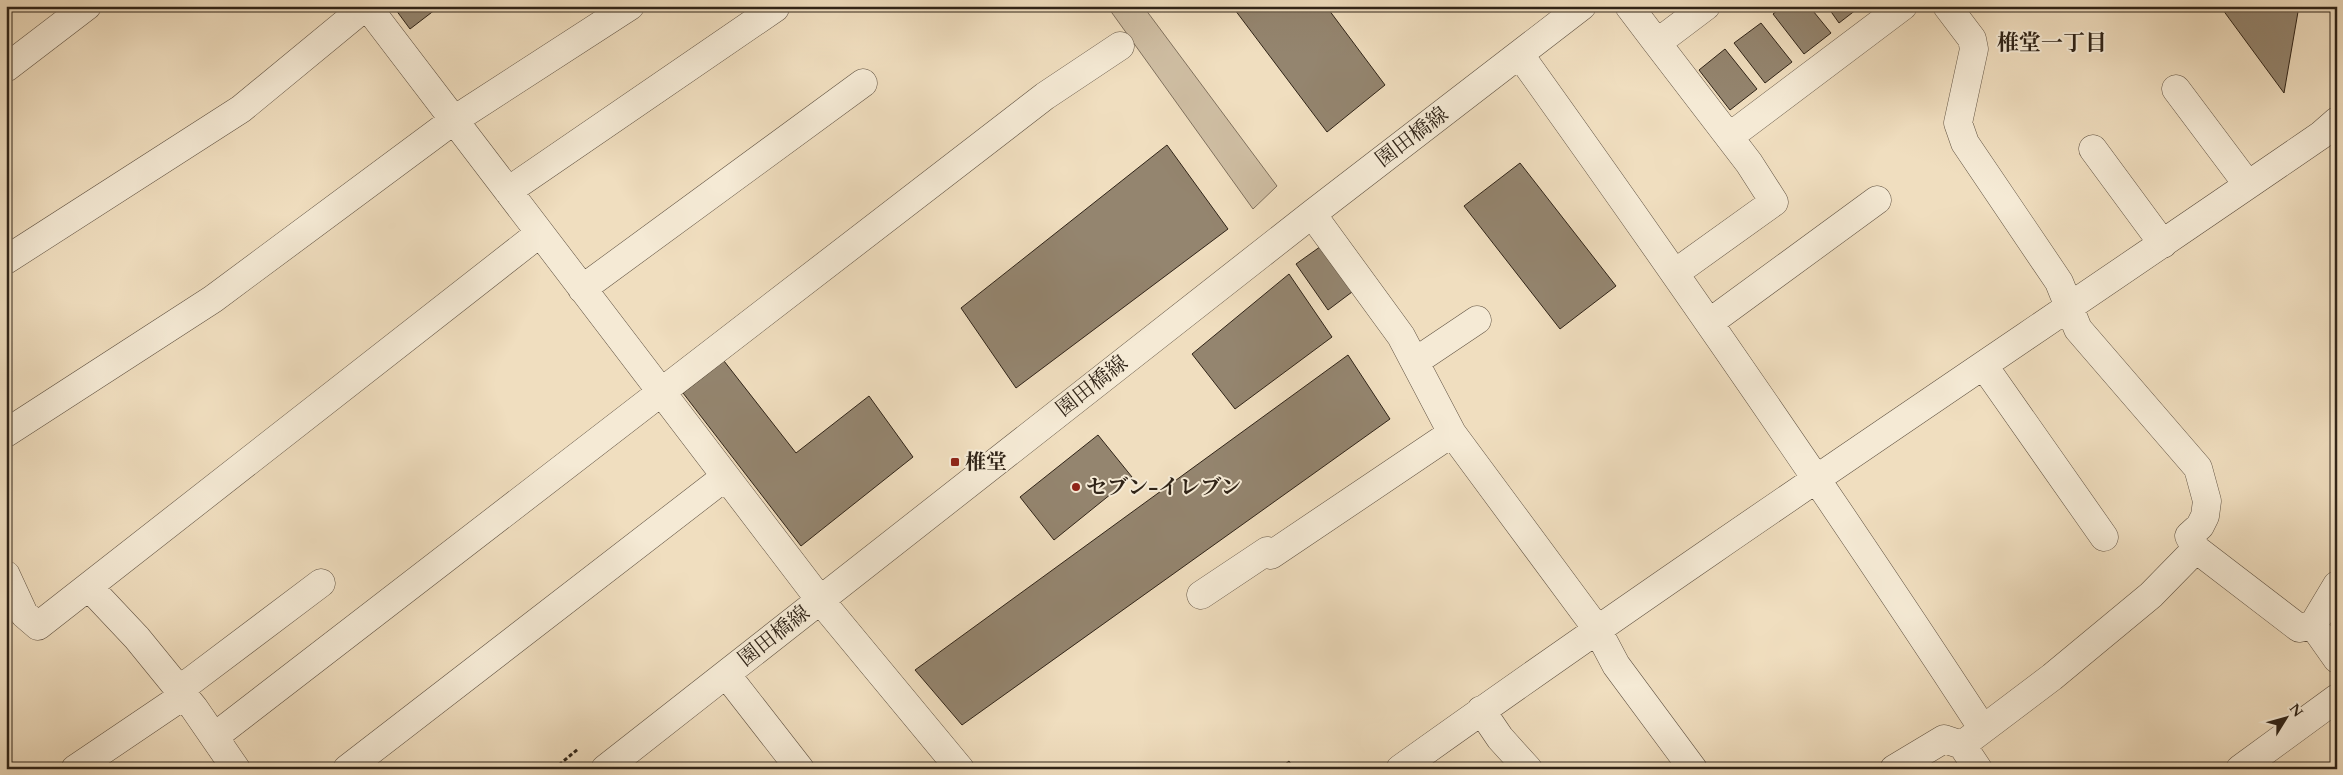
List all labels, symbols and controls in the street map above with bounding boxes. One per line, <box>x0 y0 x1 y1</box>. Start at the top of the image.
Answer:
district label: 椎堂一丁目 <box>1997 28 2107 58</box>
street label: 園田橋線 <box>1370 100 1454 174</box>
street label: 園田橋線 <box>1050 349 1134 423</box>
place label: 椎堂 <box>965 448 1007 477</box>
marker: 椎堂 <box>949 456 961 468</box>
place label: セブン-イレブン <box>1086 473 1241 502</box>
marker: セブン-イレブン <box>1070 481 1082 493</box>
street label: 園田橋線 <box>732 599 816 673</box>
north arrow <box>2260 692 2310 742</box>
text: N <box>2285 700 2307 721</box>

